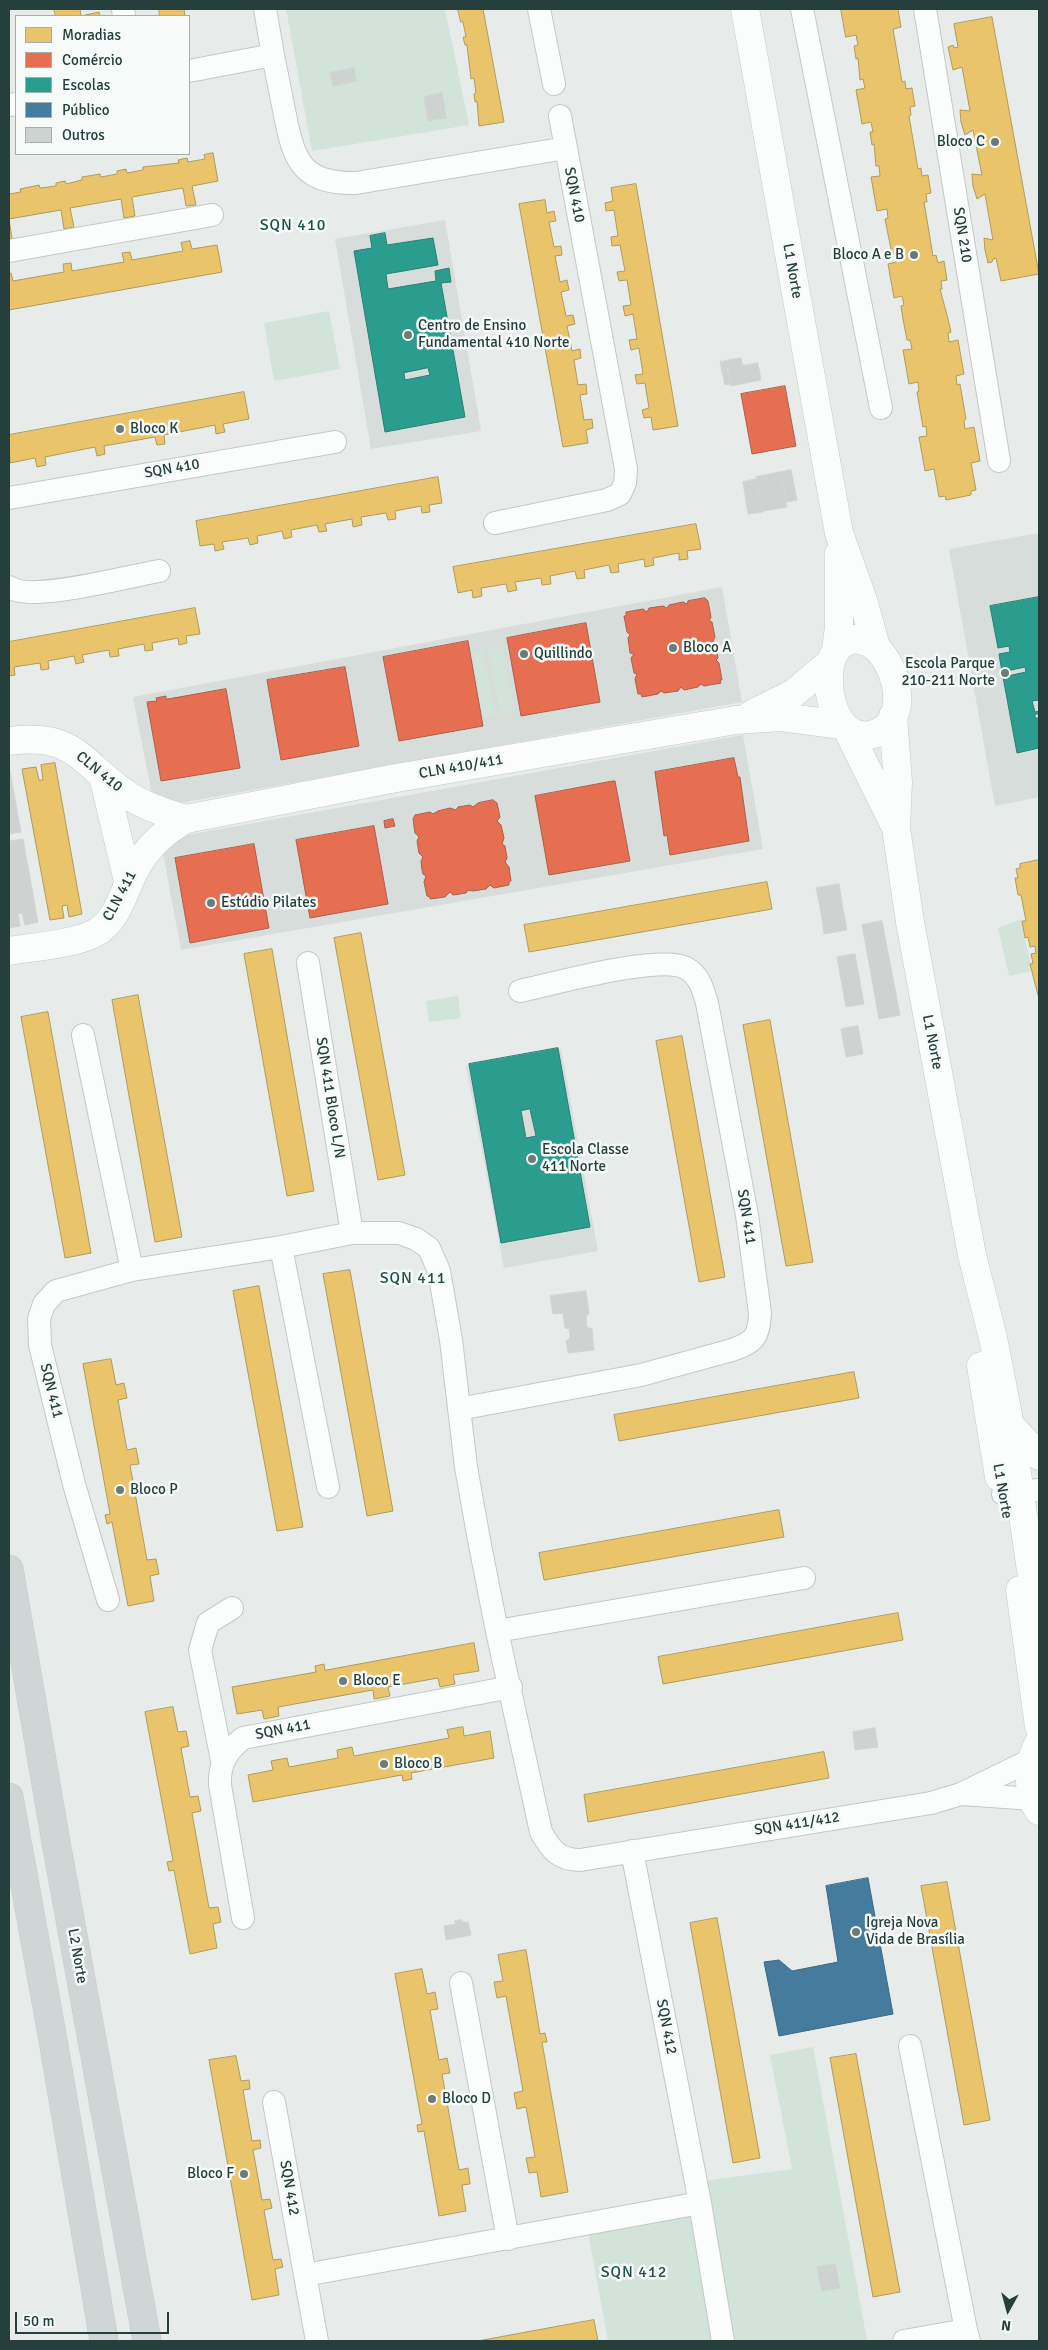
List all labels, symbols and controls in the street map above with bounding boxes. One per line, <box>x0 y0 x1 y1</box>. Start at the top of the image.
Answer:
legend <box>15 15 190 155</box>
text: Moradias <box>62 26 121 44</box>
text: Comércio <box>62 51 123 69</box>
text: Escolas <box>62 76 110 94</box>
text: Público <box>62 101 110 119</box>
text: Outros <box>62 126 105 144</box>
place label: Bloco C <box>937 133 985 151</box>
marker: Bloco C <box>989 136 1001 148</box>
street label: SQN 410 <box>560 166 588 224</box>
street label: SQN 210 <box>949 206 975 264</box>
district label: SQN 410 <box>259 216 327 236</box>
street label: L1 Norte <box>778 242 806 300</box>
place label: Bloco A e B <box>832 246 904 264</box>
marker: Bloco A e B <box>908 249 920 261</box>
place label: Centro de Ensino Fundamental 410 Norte <box>418 317 570 352</box>
marker: Centro de Ensino Fundamental 410 Norte <box>402 329 414 341</box>
place label: Bloco K <box>130 420 178 438</box>
marker: Bloco K <box>114 423 126 435</box>
street label: SQN 410 <box>143 455 201 483</box>
place label: Bloco A <box>683 639 731 657</box>
marker: Bloco A <box>667 642 679 654</box>
place label: Quillindo <box>534 645 593 663</box>
marker: Quillindo <box>518 648 530 660</box>
place label: Escola Parque 210-211 Norte <box>901 655 995 690</box>
marker: Escola Parque 210-211 Norte <box>999 667 1011 679</box>
street label: CLN 410 <box>72 748 126 796</box>
street label: CLN 410/411 <box>418 751 504 783</box>
street label: CLN 411 <box>99 868 141 924</box>
place label: Estúdio Pilates <box>221 894 316 912</box>
marker: Estúdio Pilates <box>205 897 217 909</box>
street label: L1 Norte <box>918 1013 946 1071</box>
street label: SQN 411 Bloco L/N <box>312 1036 348 1160</box>
place label: Escola Classe 411 Norte <box>542 1141 629 1176</box>
marker: Escola Classe 411 Norte <box>526 1153 538 1165</box>
street label: SQN 411 <box>733 1188 759 1246</box>
district label: SQN 411 <box>379 1269 447 1289</box>
street label: SQN 411 <box>36 1362 66 1420</box>
street label: L1 Norte <box>988 1462 1016 1520</box>
place label: Bloco P <box>130 1481 178 1499</box>
marker: Bloco P <box>114 1484 126 1496</box>
place label: Bloco E <box>353 1672 401 1690</box>
marker: Bloco E <box>337 1675 349 1687</box>
street label: SQN 411 <box>254 1716 312 1744</box>
place label: Bloco B <box>394 1755 442 1773</box>
marker: Bloco B <box>378 1758 390 1770</box>
street label: SQN 411/412 <box>753 1808 841 1840</box>
place label: Igreja Nova Vida de Brasília <box>866 1914 965 1949</box>
marker: Igreja Nova Vida de Brasília <box>850 1926 862 1938</box>
street label: L2 Norte <box>63 1927 91 1985</box>
street label: SQN 412 <box>652 1998 680 2056</box>
place label: Bloco D <box>442 2090 491 2108</box>
marker: Bloco D <box>426 2093 438 2105</box>
street label: SQN 412 <box>275 2159 303 2217</box>
place label: Bloco F <box>187 2165 234 2183</box>
marker: Bloco F <box>238 2168 250 2180</box>
district label: SQN 412 <box>600 2263 668 2283</box>
north arrow <box>983 2285 1033 2335</box>
scale bar <box>18 2302 171 2334</box>
text: 50 m <box>23 2312 54 2330</box>
text: N <box>1000 2316 1012 2334</box>

